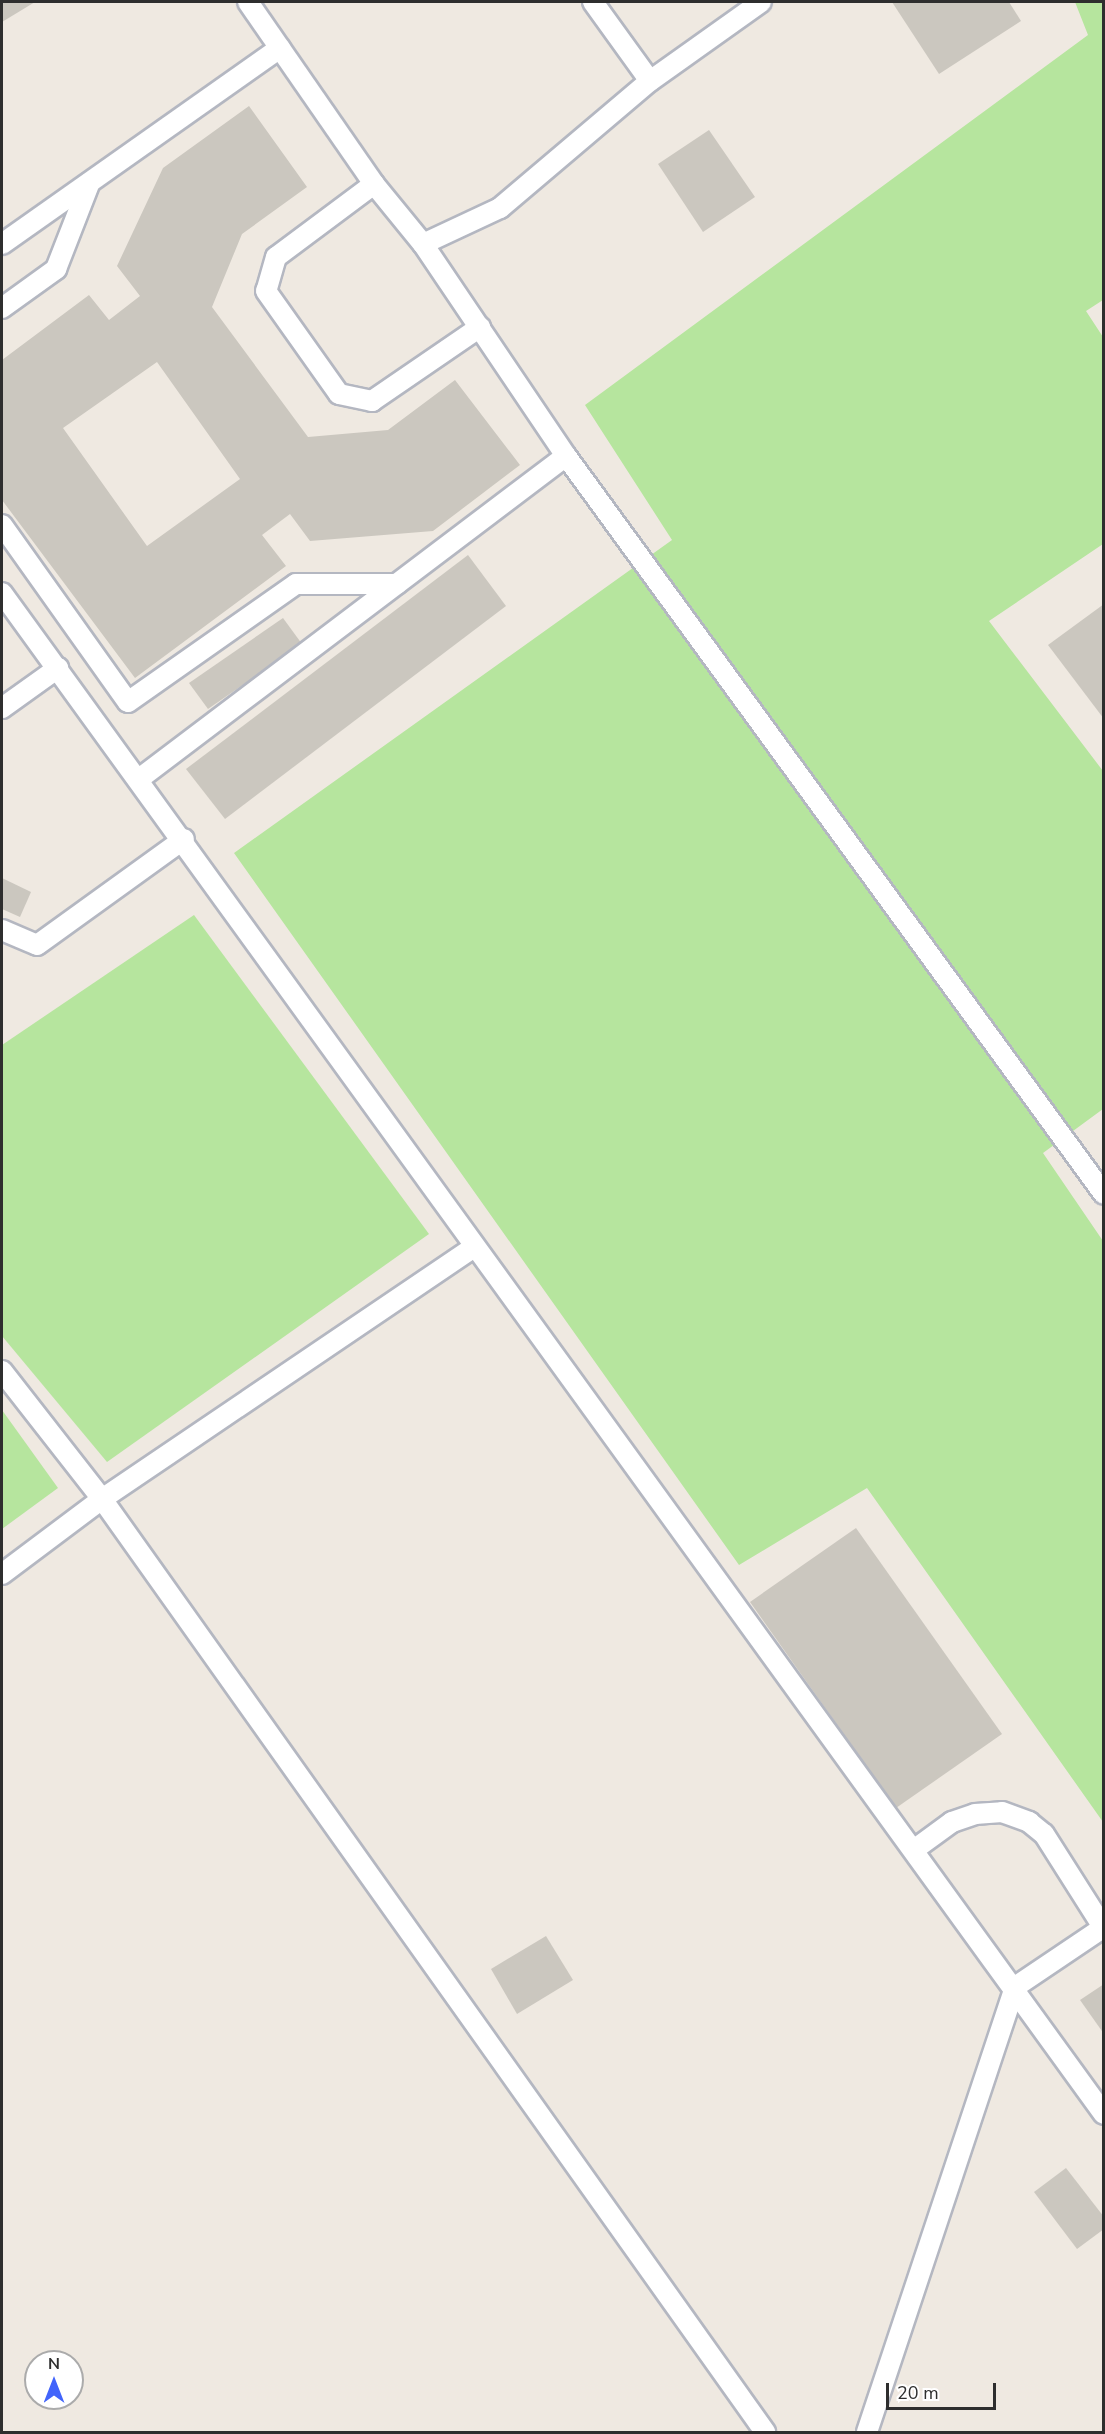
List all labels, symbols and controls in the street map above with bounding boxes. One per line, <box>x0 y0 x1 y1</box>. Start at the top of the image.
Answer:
north arrow <box>24 2350 84 2410</box>
text: N <box>48 2353 60 2375</box>
scale bar <box>889 2371 998 2409</box>
text: 20 m <box>897 2381 939 2405</box>

